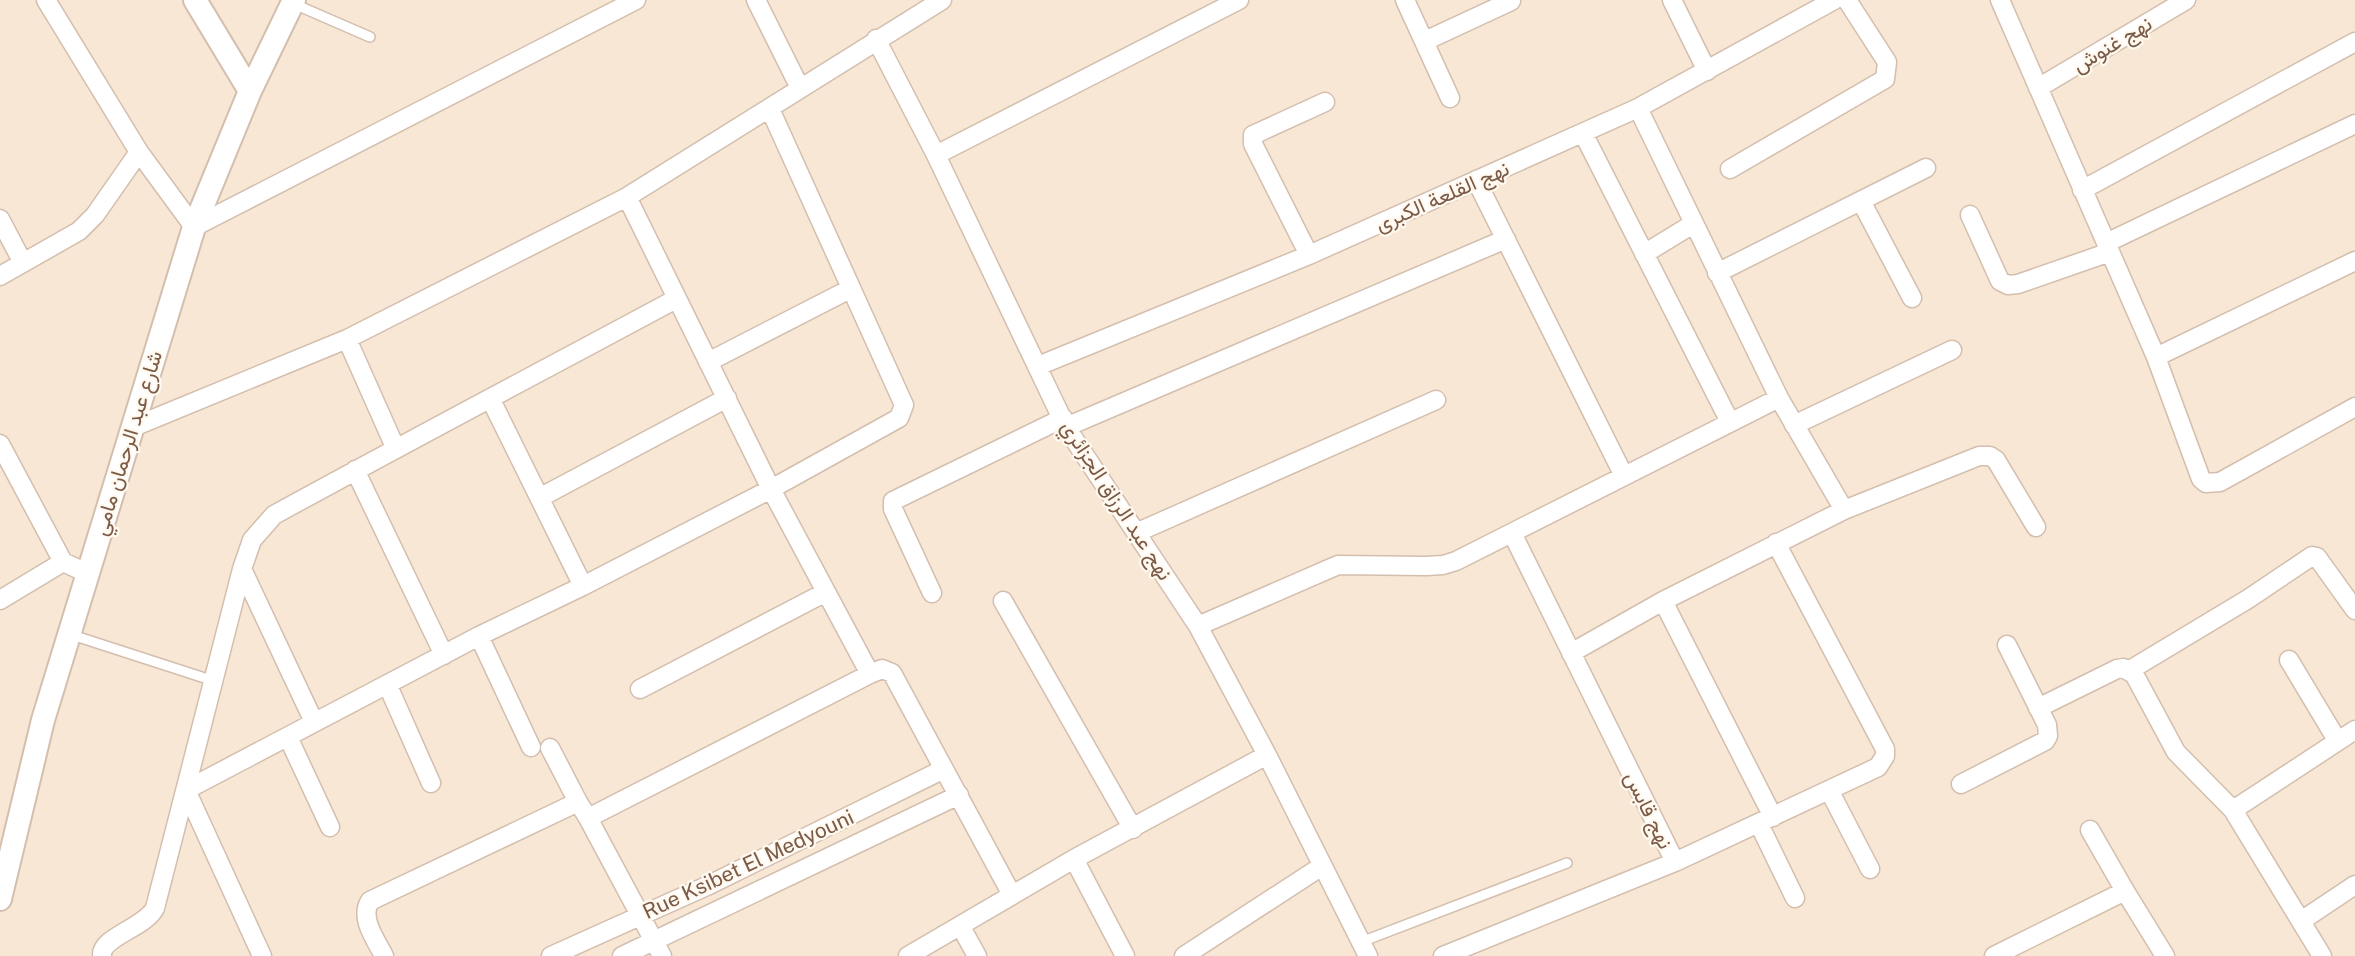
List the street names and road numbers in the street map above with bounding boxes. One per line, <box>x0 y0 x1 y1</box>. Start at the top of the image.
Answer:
street label: نهج غنوش <box>2068 11 2157 79</box>
street label: نهج القلعة الكبرى <box>1371 155 1514 239</box>
street label: شارع عبد الرحمان مامي <box>87 348 172 540</box>
street label: نهج عبد الرزاق الجزائري <box>1052 415 1178 587</box>
street label: نهج قابس <box>1618 767 1678 854</box>
street label: Rue Ksibet El Medyouni <box>639 804 857 924</box>

